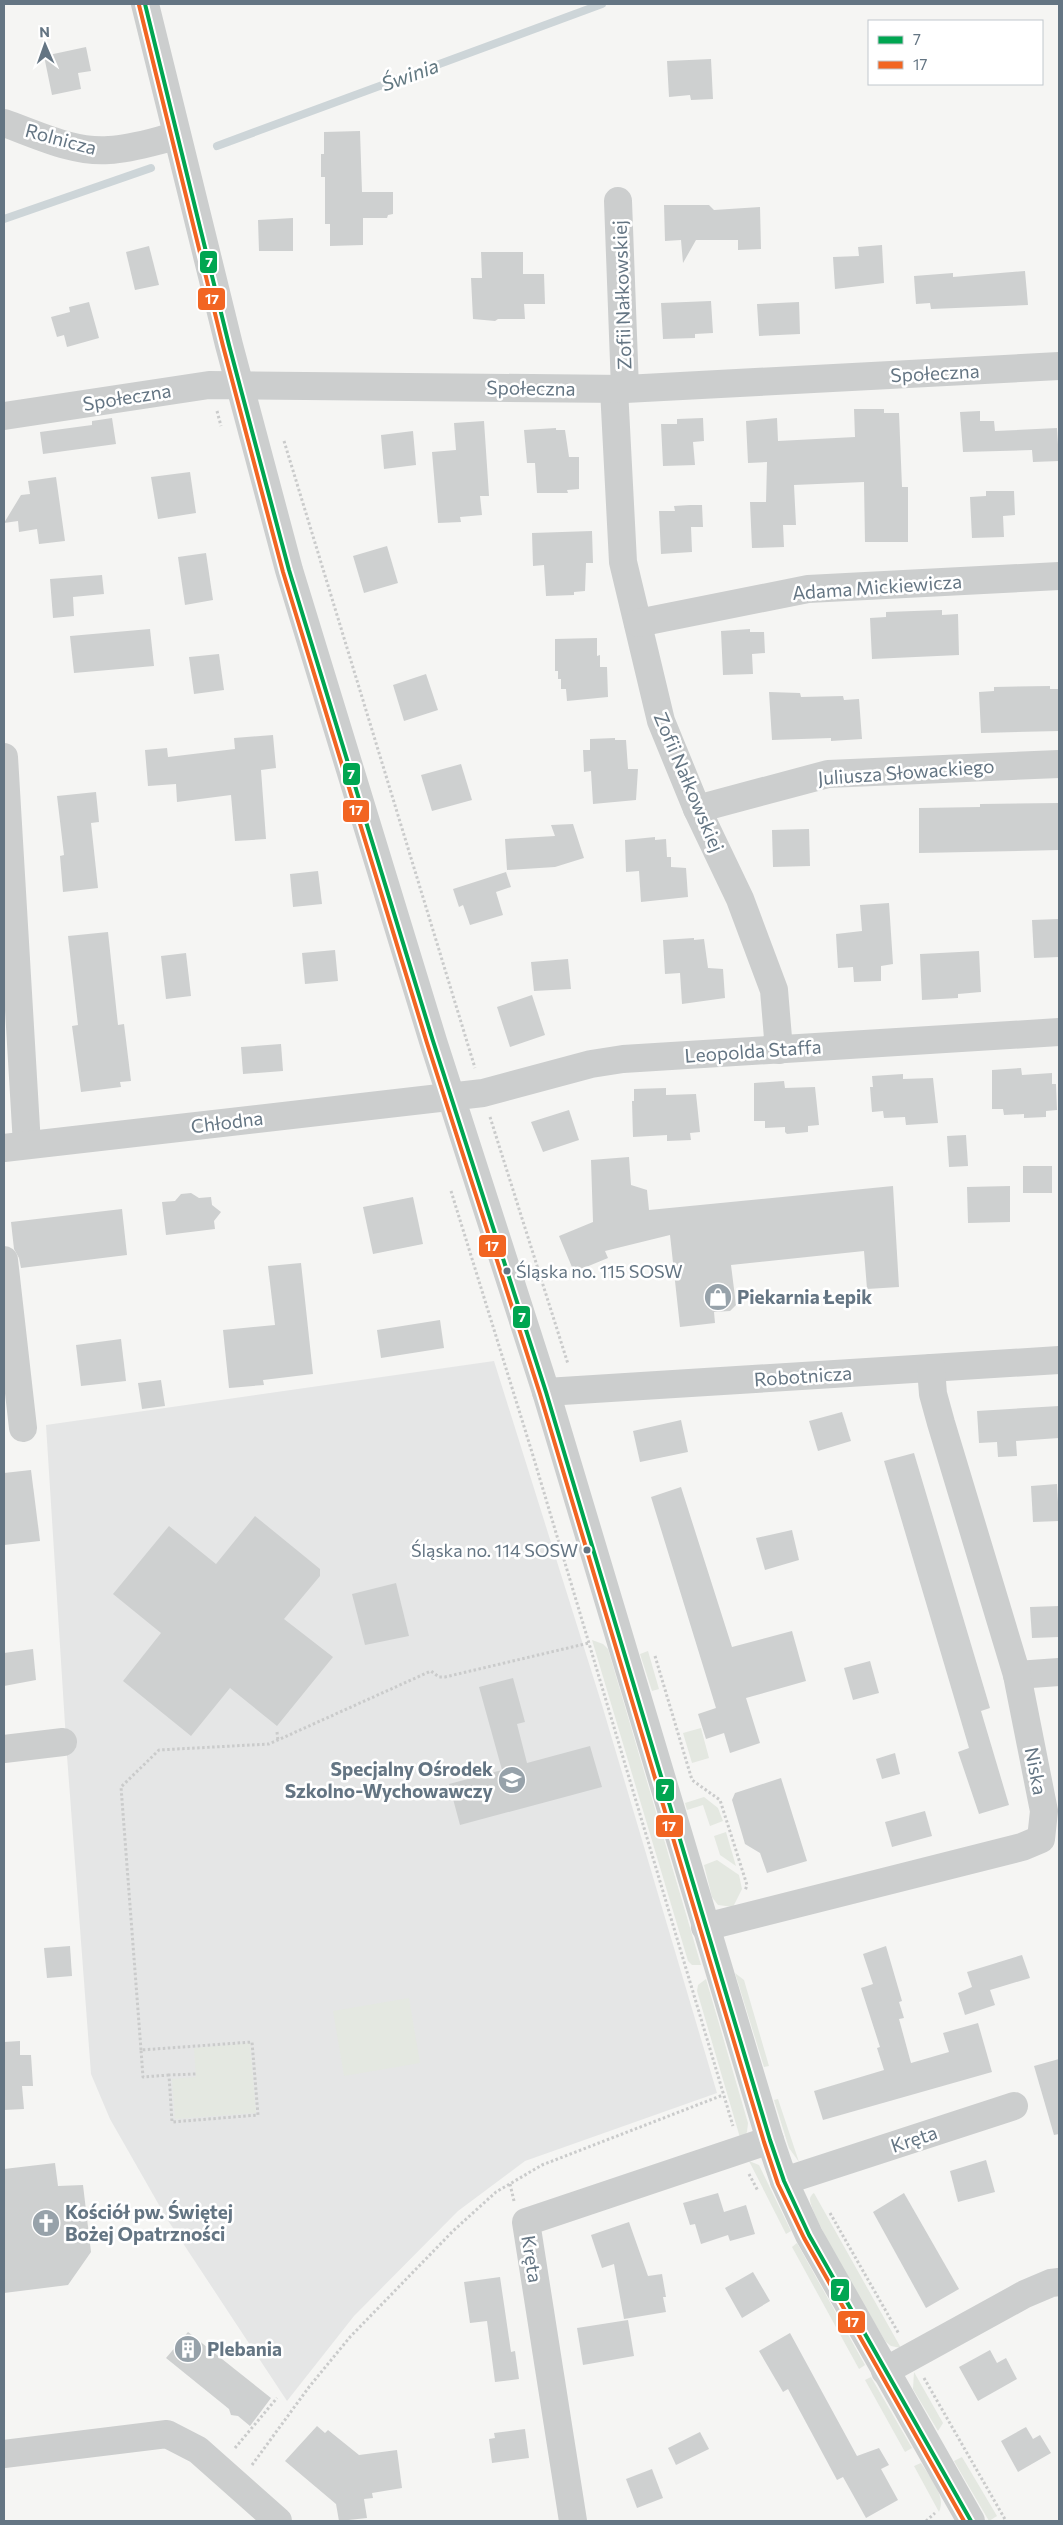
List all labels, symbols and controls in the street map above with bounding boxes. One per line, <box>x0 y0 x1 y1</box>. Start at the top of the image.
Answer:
north arrow <box>20 20 70 70</box>
legend <box>868 20 1043 85</box>
text: N <box>39 23 50 40</box>
text: 7 <box>913 30 921 48</box>
water label: Świnia <box>378 53 442 96</box>
text: 17 <box>913 55 927 73</box>
street label: Rolnicza <box>23 118 99 159</box>
street label: Zofii Nałkowskiej <box>607 220 636 370</box>
line badge: 7 <box>199 250 218 274</box>
text: 7 <box>205 253 213 270</box>
line badge: 17 <box>197 287 226 311</box>
text: 17 <box>205 290 219 307</box>
street label: Społeczna <box>890 359 980 386</box>
street label: Społeczna <box>486 375 576 400</box>
street label: Społeczna <box>81 378 173 415</box>
street label: Adama Mickiewicza <box>791 569 963 604</box>
street label: Zofii Nałkowskiej <box>650 708 729 855</box>
street label: Juliusza Słowackiego <box>817 754 995 789</box>
line badge: 7 <box>342 762 361 786</box>
text: 7 <box>347 765 355 782</box>
line badge: 17 <box>342 799 370 823</box>
text: 17 <box>349 801 363 818</box>
street label: Leopolda Staffa <box>684 1034 822 1067</box>
street label: Chłodna <box>189 1106 264 1137</box>
line badge: 17 <box>478 1234 507 1258</box>
text: 17 <box>485 1237 499 1254</box>
place label: Śląska no. 115 SOSW <box>516 1260 683 1282</box>
marker: Śląska no. 115 SOSW <box>502 1266 512 1276</box>
shop icon: Piekarnia Łepik <box>703 1282 733 1312</box>
place label: Piekarnia Łepik <box>737 1285 872 1308</box>
line badge: 7 <box>512 1305 531 1329</box>
text: 7 <box>518 1308 526 1325</box>
street label: Robotnicza <box>753 1361 853 1390</box>
place label: Śląska no. 114 SOSW <box>411 1539 578 1561</box>
marker: Śląska no. 114 SOSW <box>582 1545 592 1555</box>
street label: Niska <box>1021 1745 1052 1797</box>
place label: Specjalny Ośrodek Szkolno-Wychowawczy <box>285 1757 494 1802</box>
school or university icon: Specjalny Ośrodek Szkolno-Wychowawczy <box>497 1765 527 1795</box>
line badge: 7 <box>655 1778 675 1802</box>
text: 7 <box>661 1780 669 1797</box>
line badge: 17 <box>655 1814 684 1838</box>
text: 17 <box>662 1817 676 1834</box>
street label: Kręta <box>888 2120 940 2157</box>
place label: Kościół pw. Świętej Bożej Opatrzności <box>65 2200 233 2245</box>
church icon: Kościół pw. Świętej Bożej Opatrzności <box>31 2208 61 2238</box>
street label: Kręta <box>517 2234 548 2284</box>
line badge: 7 <box>830 2278 850 2302</box>
text: 7 <box>836 2281 844 2298</box>
line badge: 17 <box>837 2310 866 2334</box>
text: 17 <box>845 2313 859 2330</box>
building icon: Plebania <box>173 2334 203 2364</box>
place label: Plebania <box>207 2337 282 2360</box>

